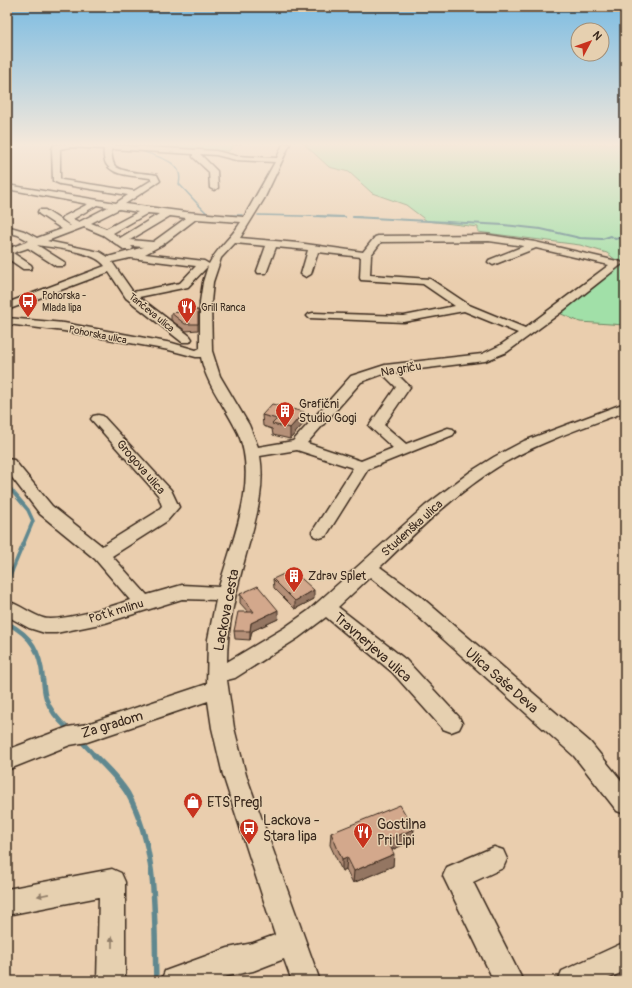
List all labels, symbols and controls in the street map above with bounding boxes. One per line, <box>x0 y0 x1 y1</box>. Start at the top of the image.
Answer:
north arrow <box>570 22 610 62</box>
text: N <box>590 29 605 43</box>
bus stop icon: Pohorska - Mlada lipa <box>17 290 39 318</box>
place label: Pohorska - Mlada lipa <box>42 290 86 314</box>
street label: Tančeva ulica <box>126 291 177 335</box>
restaurant icon: Grill Ranca <box>176 296 198 324</box>
place label: Grill Ranca <box>201 302 246 314</box>
street label: Pohorska ulica <box>68 323 128 347</box>
street label: Na griču <box>380 359 423 380</box>
place label: Grafični Studio Gogi <box>299 397 357 426</box>
building icon: Grafični Studio Gogi <box>274 400 296 428</box>
street label: Grogova ulica <box>113 437 169 498</box>
street label: Studenška ulica <box>378 497 446 560</box>
building icon: Zdrav Splet <box>283 565 305 593</box>
street label: Lackova cesta <box>210 568 243 653</box>
place label: Zdrav Splet <box>308 569 366 584</box>
street label: Pot k mlinu <box>87 596 145 627</box>
street label: Travnerjeva ulica <box>330 609 415 686</box>
street label: Ulica Saše Deva <box>462 644 542 717</box>
street label: Za gradom <box>79 707 145 742</box>
shop icon: ETS Pregl <box>182 791 204 819</box>
place label: ETS Pregl <box>207 794 263 811</box>
place label: Lackova - Stara lipa <box>263 812 320 845</box>
place label: Gostilna Pri Lipi <box>377 816 426 849</box>
bus stop icon: Lackova - Stara lipa <box>238 817 260 845</box>
restaurant icon: Gostilna Pri Lipi <box>352 821 374 849</box>
one-way arrow <box>37 893 49 899</box>
one-way arrow <box>109 935 115 948</box>

